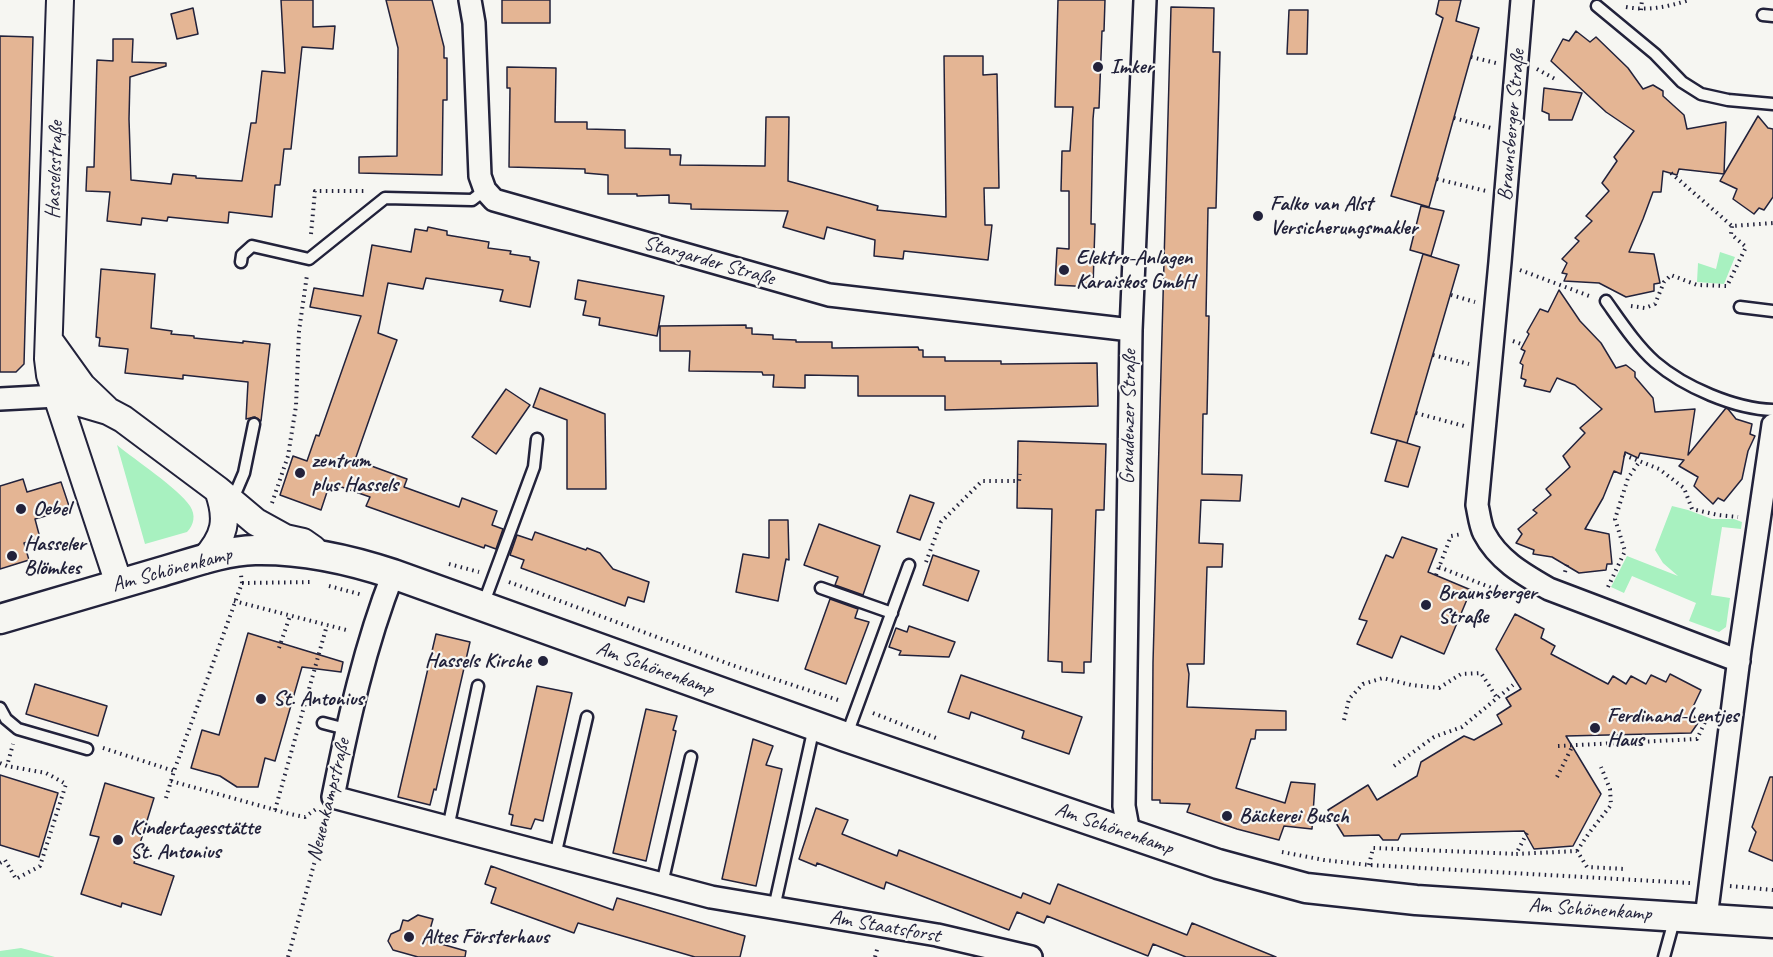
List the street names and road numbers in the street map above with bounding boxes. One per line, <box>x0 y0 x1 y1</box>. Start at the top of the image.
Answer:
street label: Braunsberger Straße <box>1493 48 1531 202</box>
street label: Hasselsstraße <box>41 120 69 220</box>
street label: Stargarder Straße <box>641 230 777 292</box>
street label: Graudenzer Straße <box>1115 349 1143 485</box>
street label: Am Schönenkamp <box>109 542 235 598</box>
street label: Am Schönenkamp <box>593 636 717 702</box>
street label: Neuenkampstraße <box>302 736 356 864</box>
street label: Am Schönenkamp <box>1052 797 1176 861</box>
street label: Am Schönenkamp <box>1528 893 1652 927</box>
street label: Am Staatsforst <box>828 905 942 949</box>

